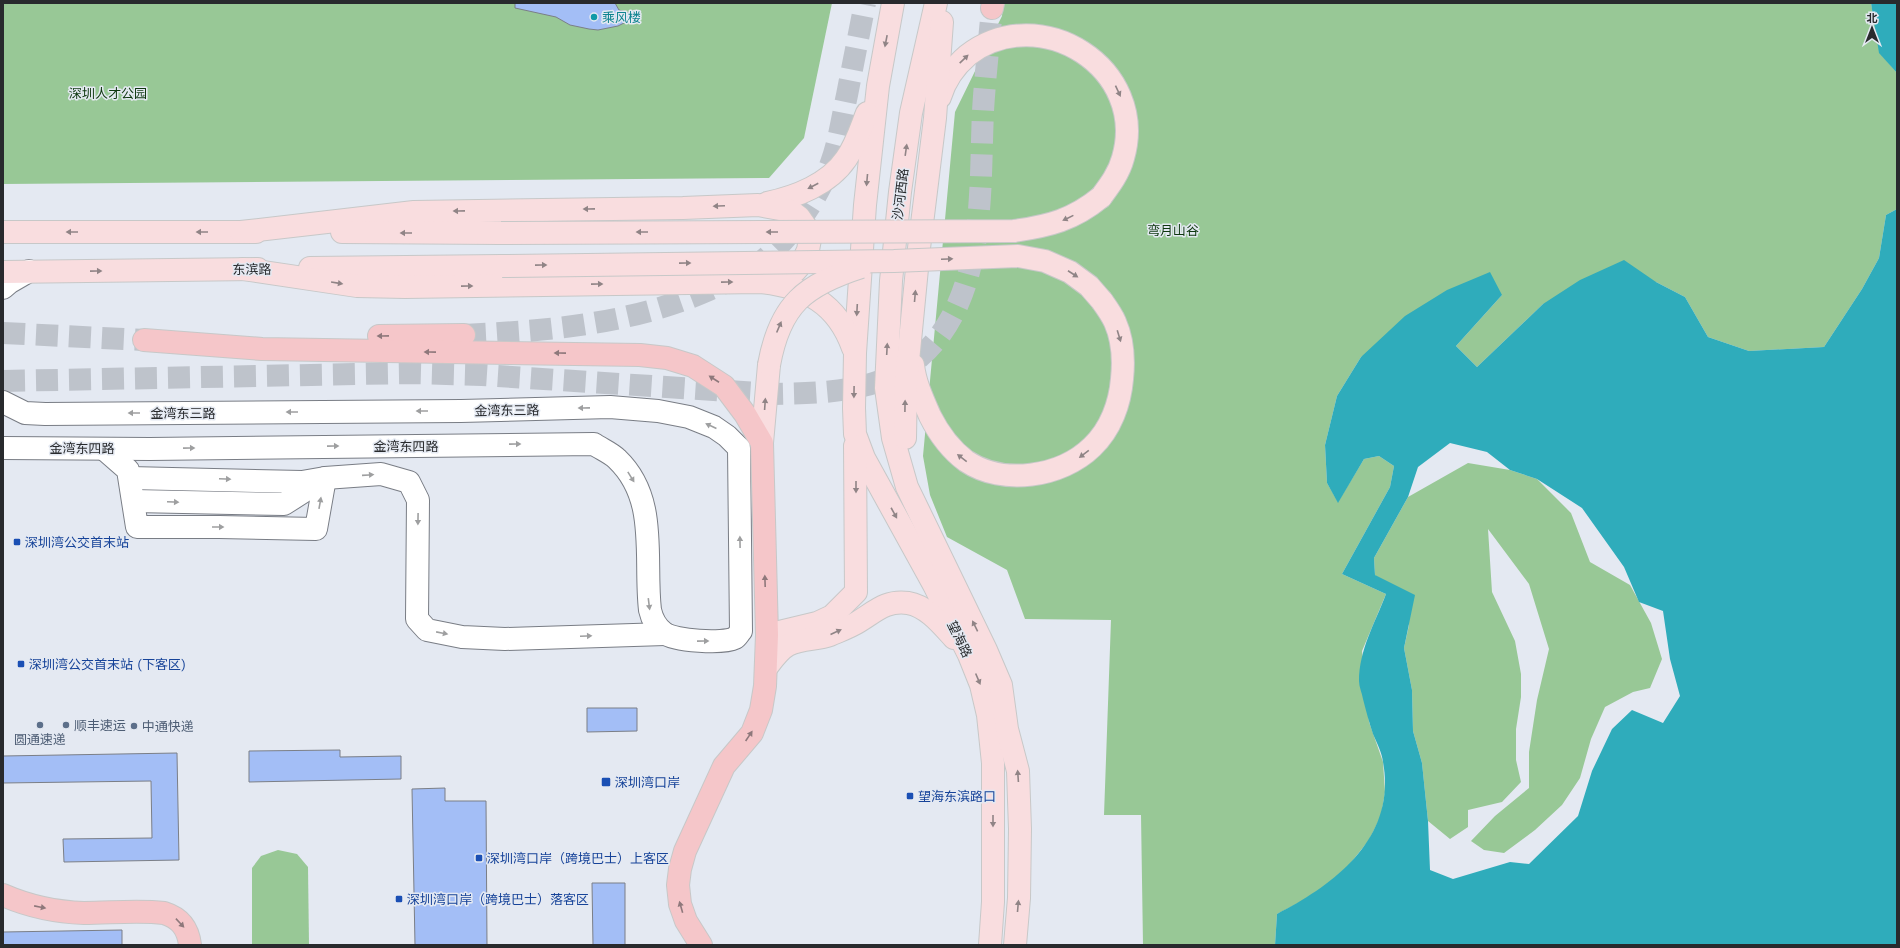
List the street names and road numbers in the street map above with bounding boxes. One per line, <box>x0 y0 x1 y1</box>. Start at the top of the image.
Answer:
street label: 沙河西路 <box>890 167 911 221</box>
street label: 东滨路 <box>232 262 272 277</box>
street label: 金湾东三路 <box>474 402 540 419</box>
street label: 金湾东三路 <box>150 406 216 421</box>
street label: 金湾东四路 <box>373 439 439 454</box>
street label: 金湾东四路 <box>49 441 115 456</box>
street label: 望海路 <box>944 618 975 660</box>

